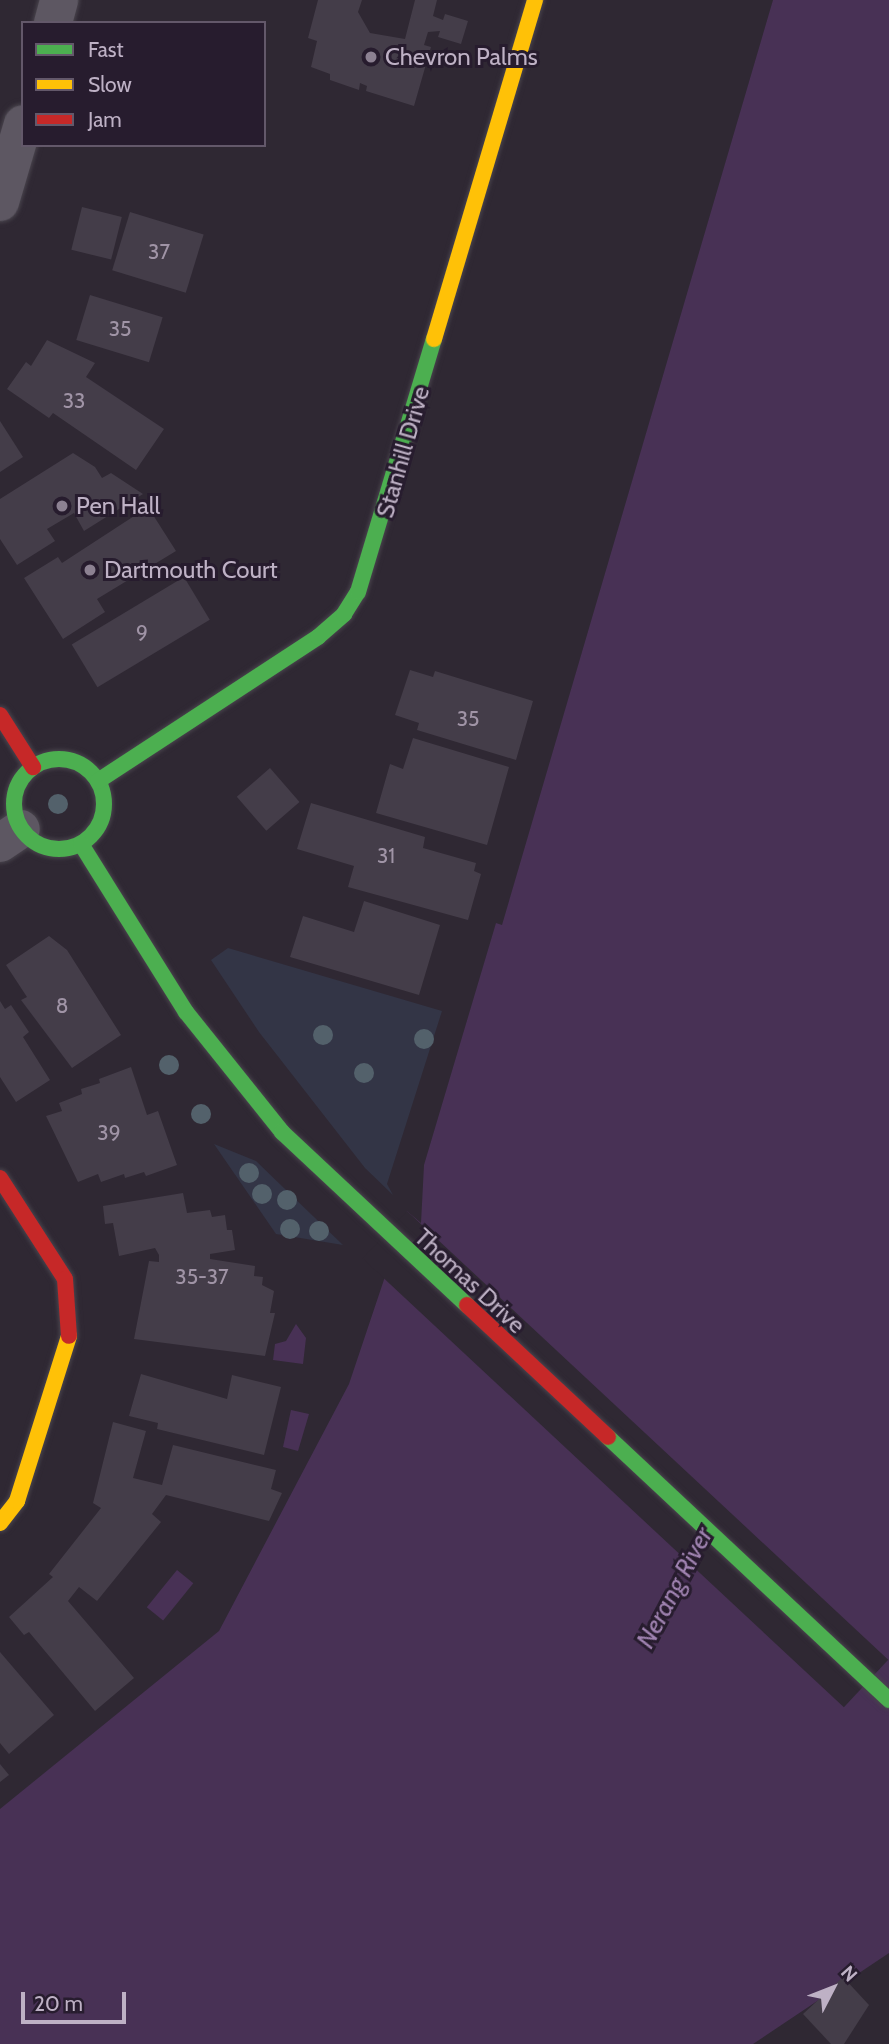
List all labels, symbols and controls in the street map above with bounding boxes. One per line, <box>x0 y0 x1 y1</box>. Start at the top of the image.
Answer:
legend <box>21 21 266 147</box>
text: Fast <box>88 37 124 62</box>
place label: Chevron Palms <box>385 43 538 71</box>
marker: Chevron Palms <box>363 49 379 65</box>
text: Slow <box>88 72 132 97</box>
text: Jam <box>88 107 122 132</box>
house number: 37 <box>148 239 170 265</box>
house number: 35 <box>109 316 131 342</box>
street label: Stanhill Drive <box>371 383 435 521</box>
house number: 33 <box>63 388 85 414</box>
place label: Pen Hall <box>76 492 160 520</box>
marker: Pen Hall <box>54 498 70 514</box>
place label: Dartmouth Court <box>104 556 278 584</box>
marker: Dartmouth Court <box>82 562 98 578</box>
house number: 9 <box>136 620 148 646</box>
house number: 35 <box>457 706 479 732</box>
house number: 31 <box>377 843 395 869</box>
house number: 8 <box>56 993 68 1019</box>
house number: 39 <box>97 1120 121 1146</box>
street label: Thomas Drive <box>409 1223 531 1339</box>
house number: 35-37 <box>175 1264 229 1290</box>
water label: Nerang River <box>630 1522 720 1654</box>
north arrow <box>798 1953 868 2023</box>
text: N <box>836 1961 862 1986</box>
scale bar <box>24 1978 130 2022</box>
text: 20 m <box>34 1991 83 2016</box>

